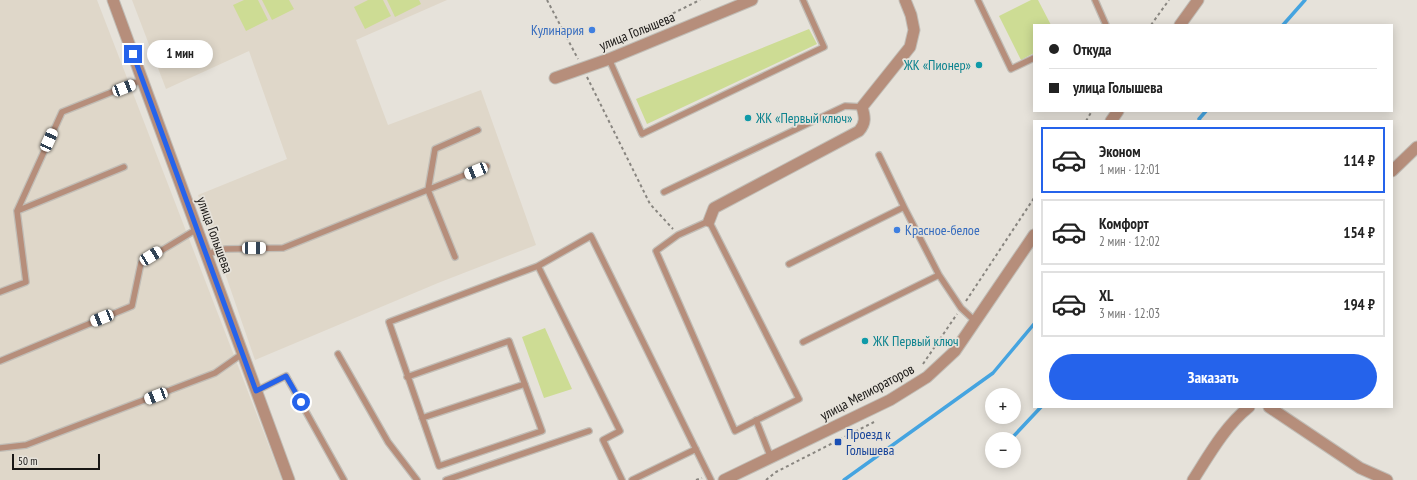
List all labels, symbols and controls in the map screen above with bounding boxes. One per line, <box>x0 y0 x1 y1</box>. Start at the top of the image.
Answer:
street label: улица Голышева <box>597 8 677 54</box>
place label: Кулинария <box>531 21 584 39</box>
marker: Кулинария <box>587 25 597 35</box>
callout: 1 мин <box>147 40 213 68</box>
text: Откуда <box>1073 40 1112 59</box>
route end <box>124 45 142 63</box>
text: 1 мин <box>166 45 194 62</box>
place label: ЖК «Пионер» <box>903 56 971 74</box>
marker: ЖК «Пионер» <box>974 60 984 70</box>
car <box>111 78 137 98</box>
text: улица Голышева <box>1073 78 1163 97</box>
place label: ЖК «Первый ключ» <box>755 109 852 127</box>
marker: ЖК «Первый ключ» <box>743 113 753 123</box>
car <box>39 127 59 153</box>
icon: car <box>1051 142 1087 178</box>
text: Эконом <box>1099 142 1140 161</box>
text: 114 ₽ <box>1343 151 1375 170</box>
car <box>463 161 489 181</box>
text: 1 мин · 12:01 <box>1099 161 1160 178</box>
street label: улица Голышева <box>193 194 237 276</box>
icon: car <box>1051 214 1087 250</box>
text: Комфорт <box>1099 214 1149 233</box>
place label: Красное-белое <box>905 221 980 239</box>
text: 154 ₽ <box>1343 223 1375 242</box>
marker: Красное-белое <box>892 225 902 235</box>
text: 2 мин · 12:02 <box>1099 233 1160 250</box>
car <box>242 242 266 254</box>
car <box>138 245 164 267</box>
icon: car <box>1051 286 1087 322</box>
text: XL <box>1099 286 1113 305</box>
text: 194 ₽ <box>1343 295 1375 314</box>
text: 3 мин · 12:03 <box>1099 305 1160 322</box>
car <box>89 308 115 328</box>
place label: ЖК Первый ключ <box>872 332 959 350</box>
marker: ЖК Первый ключ <box>860 336 870 346</box>
button: Заказать <box>1049 354 1377 400</box>
street label: улица Мелиораторов <box>817 360 917 424</box>
car <box>143 386 169 406</box>
map controls <box>985 388 1021 468</box>
button: + <box>985 388 1021 424</box>
route start <box>292 393 310 411</box>
place label: Проезд к Голышева <box>846 425 894 459</box>
button: − <box>985 432 1021 468</box>
marker: Проезд к Голышева <box>833 437 843 447</box>
scale bar <box>12 452 100 471</box>
text: 50 m <box>18 454 37 468</box>

